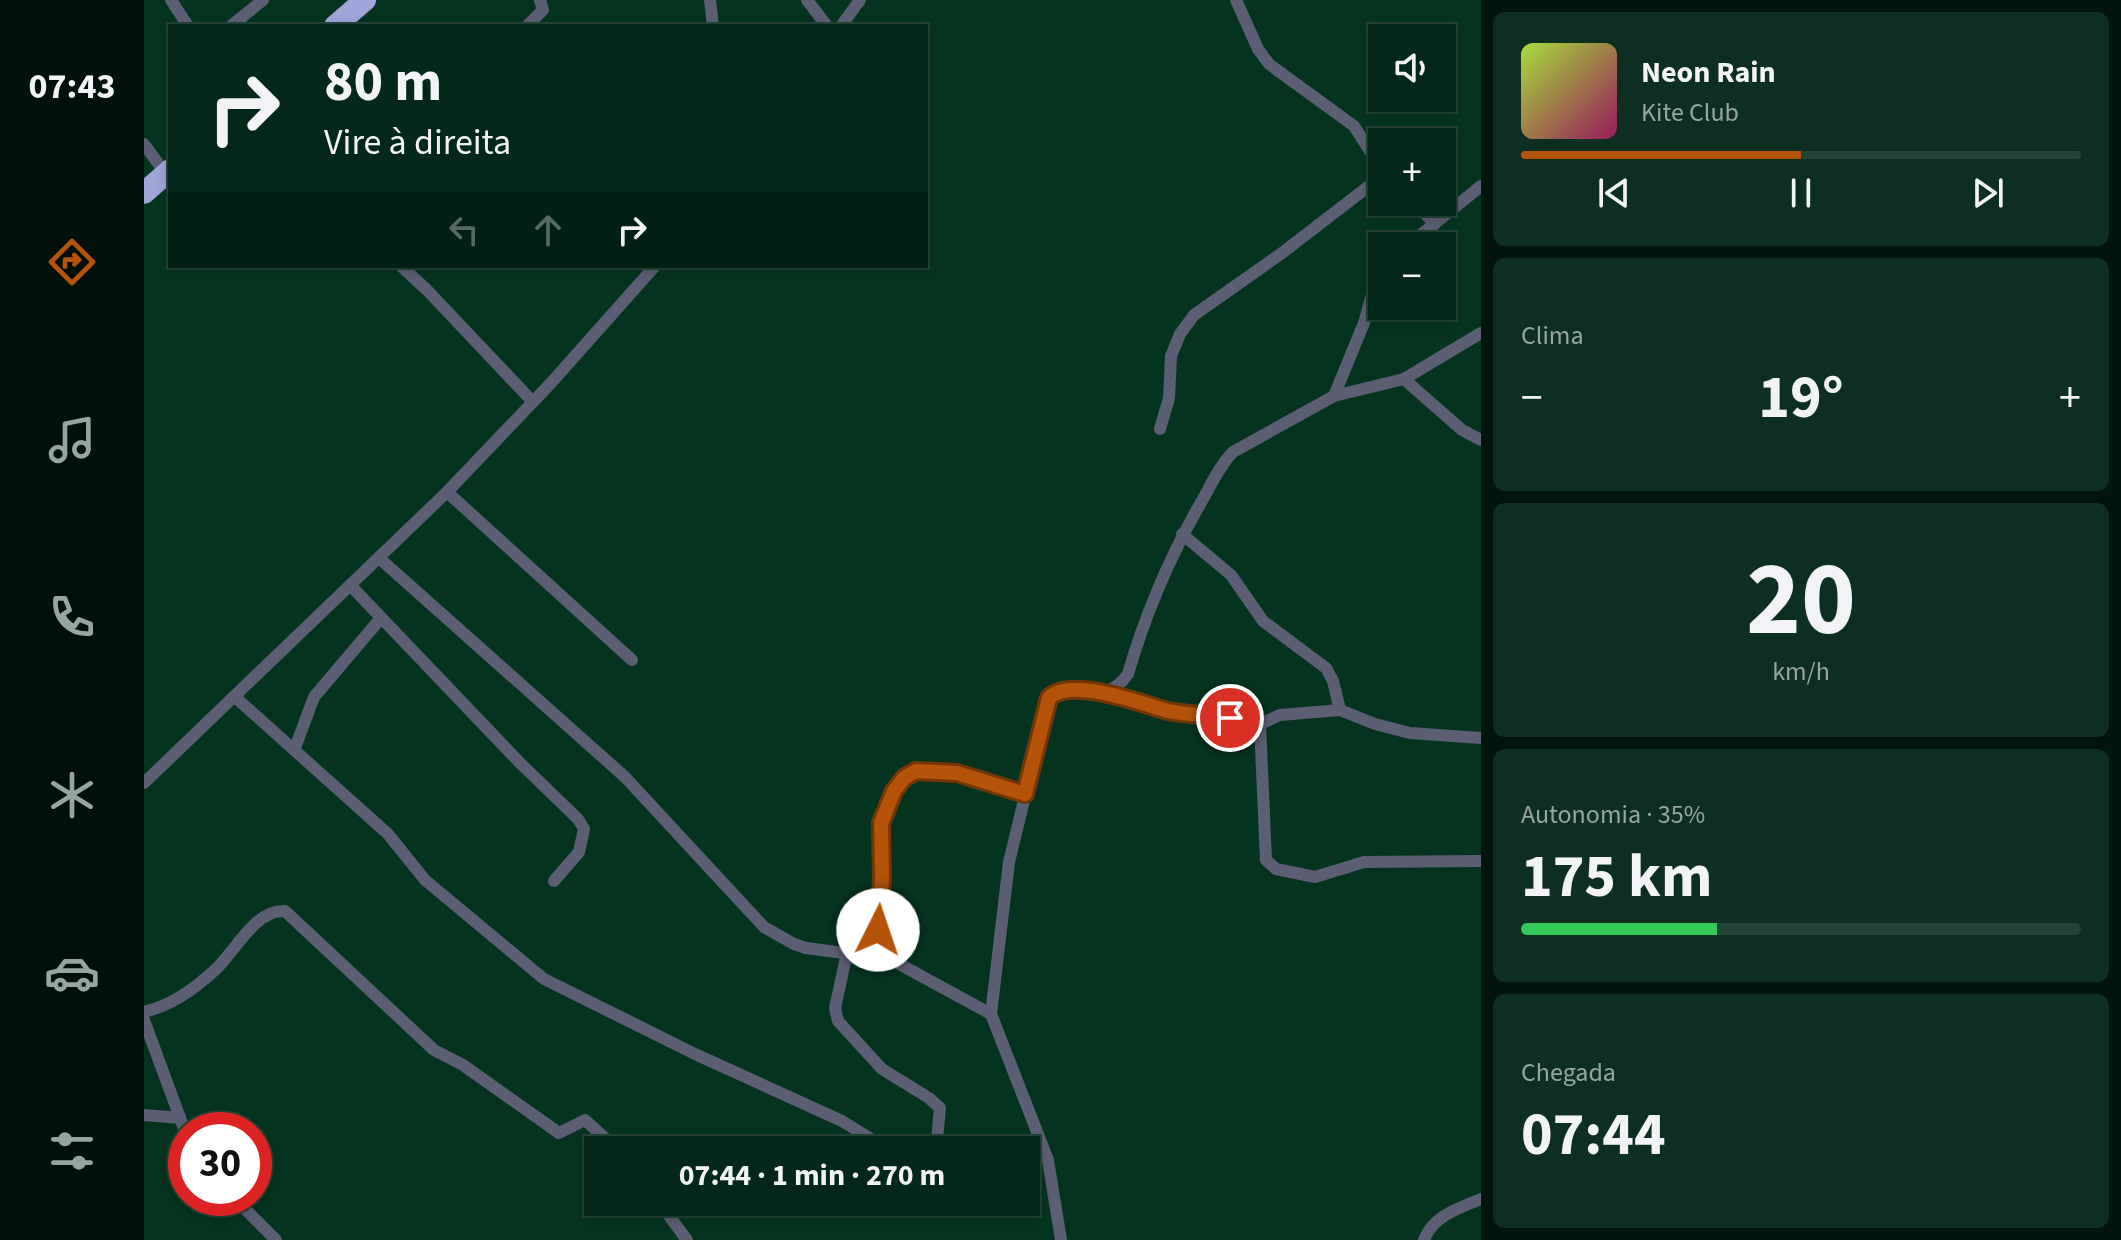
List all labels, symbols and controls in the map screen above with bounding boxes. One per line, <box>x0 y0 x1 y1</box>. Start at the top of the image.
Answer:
map controls <box>1368 24 1456 320</box>
button: sound <box>1368 24 1456 112</box>
text: 80 m <box>324 43 442 122</box>
text: Neon Rain <box>1641 51 1776 94</box>
icon: right <box>192 56 296 160</box>
text: 07:43 <box>29 61 115 112</box>
text: Kite Club <box>1641 94 1739 131</box>
text: Vire à direita <box>324 117 511 168</box>
button: + <box>1368 128 1456 216</box>
icon: previous <box>1592 171 1636 215</box>
icon: pause <box>1779 171 1823 215</box>
icon: next <box>1966 171 2010 215</box>
icon: left <box>442 208 486 252</box>
icon: ahead <box>526 208 570 252</box>
icon: right <box>610 208 654 252</box>
button: − <box>1368 232 1456 320</box>
icon: directions <box>44 234 100 290</box>
text: Clima <box>1521 317 1584 354</box>
text: 19° <box>1758 356 1844 441</box>
text: − <box>1521 367 1543 430</box>
text: + <box>2059 367 2081 430</box>
icon: music <box>44 412 100 468</box>
text: 20 <box>1746 527 1856 675</box>
icon: phone <box>44 589 100 645</box>
text: km/h <box>1772 653 1830 690</box>
pin <box>1196 684 1264 752</box>
icon: arrive <box>1208 696 1252 740</box>
icon: climate <box>44 767 100 823</box>
text: Autonomia · 35% <box>1521 796 1705 833</box>
text: 175 km <box>1521 835 1712 920</box>
position arrow <box>836 888 920 972</box>
icon: car <box>44 945 100 1001</box>
text: Chegada <box>1521 1054 1616 1091</box>
text: 07:44 <box>1521 1093 1666 1178</box>
speed limit sign: 30 <box>168 1112 272 1216</box>
icon: filters <box>44 1123 100 1179</box>
text: 07:44 · 1 min · 270 m <box>679 1154 945 1197</box>

